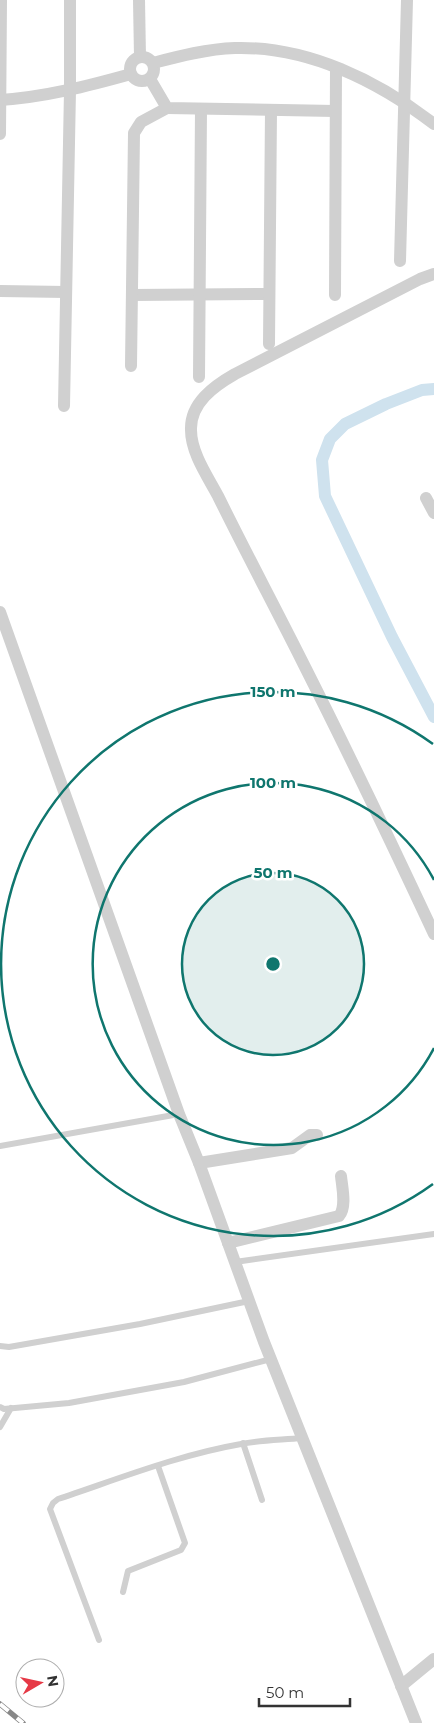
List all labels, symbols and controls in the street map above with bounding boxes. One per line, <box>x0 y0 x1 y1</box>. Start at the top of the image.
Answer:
text: 150 m <box>251 682 295 701</box>
text: 100 m <box>250 773 296 792</box>
text: 50 m <box>253 863 293 882</box>
centre of rings <box>264 955 282 973</box>
north arrow <box>15 1658 65 1708</box>
text: N <box>43 1674 63 1688</box>
scale bar <box>259 1676 350 1708</box>
text: 50 m <box>266 1683 304 1702</box>

